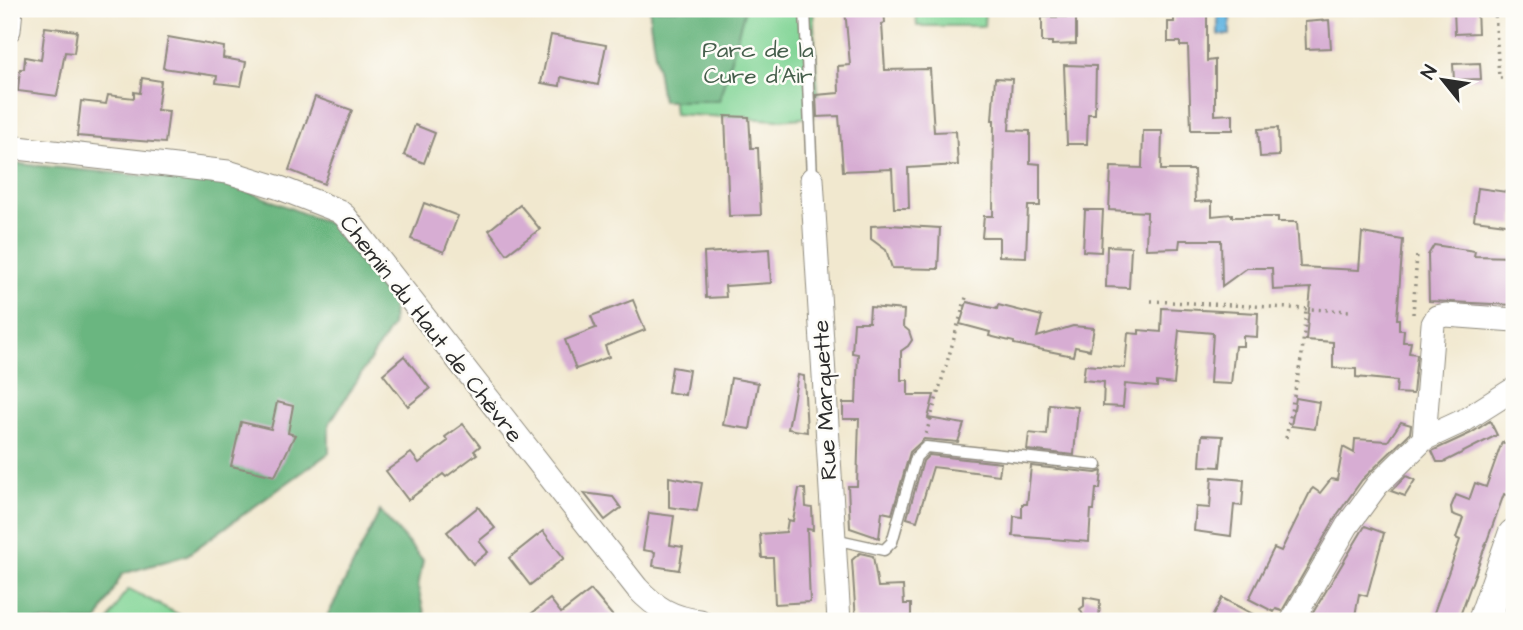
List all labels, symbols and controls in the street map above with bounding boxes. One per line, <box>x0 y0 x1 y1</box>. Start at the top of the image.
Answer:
park label: Parc de la Cure d'Air <box>702 34 814 92</box>
north arrow <box>1408 46 1478 116</box>
text: N <box>1415 60 1444 84</box>
street label: Chemin du Haut de Chèvre <box>332 208 530 450</box>
street label: Rue Marquette <box>805 319 845 481</box>

